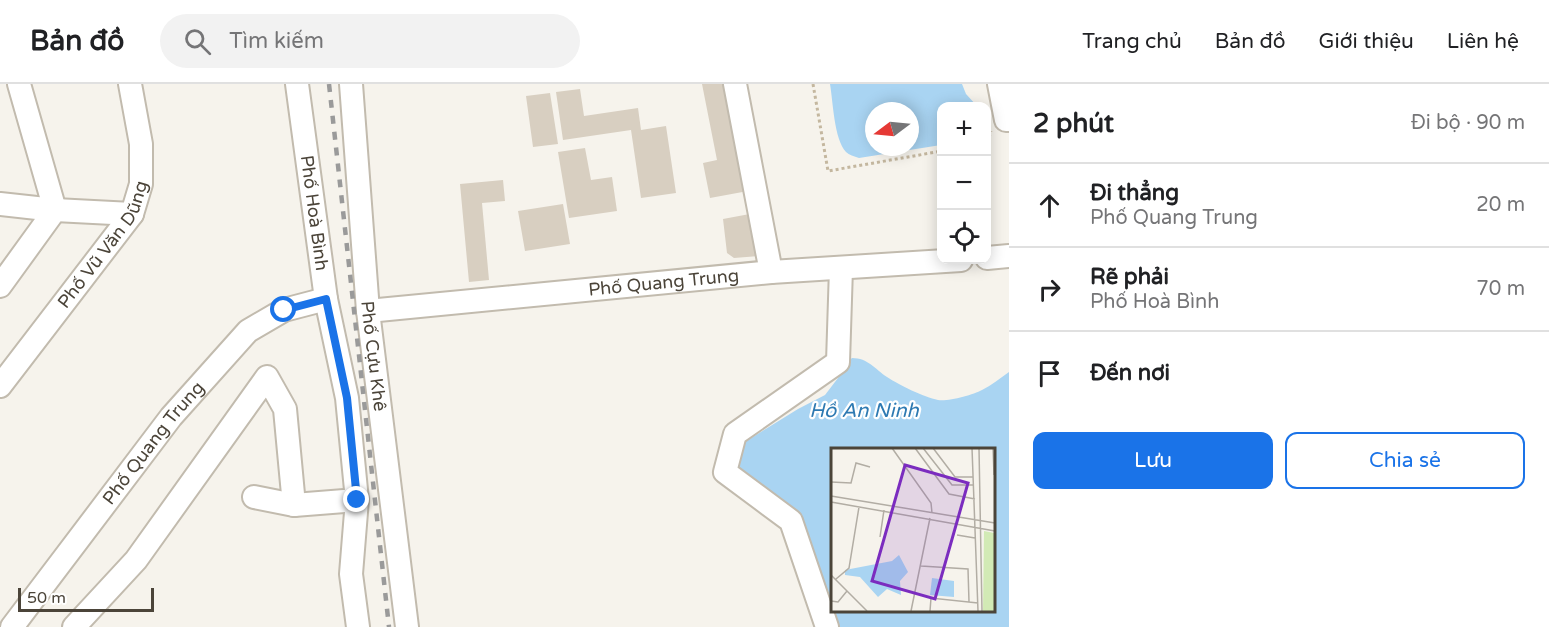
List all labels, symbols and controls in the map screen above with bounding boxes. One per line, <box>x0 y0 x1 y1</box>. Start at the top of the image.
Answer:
search box <box>160 14 580 68</box>
text: Bản đồ <box>30 24 124 58</box>
icon: search <box>181 25 214 58</box>
text: Tìm kiếm <box>229 28 324 54</box>
text: Trang chủ <box>1082 29 1182 54</box>
text: Bản đồ <box>1215 29 1286 54</box>
text: Giới thiệu <box>1319 29 1414 54</box>
text: Liên hệ <box>1447 29 1519 54</box>
north arrow <box>865 102 919 156</box>
map controls <box>937 102 991 264</box>
button: + <box>937 102 991 156</box>
text: 2 phút <box>1033 108 1114 139</box>
text: Đi bộ · 90 m <box>1411 111 1525 135</box>
street label: Phố Hoà Bình <box>296 154 333 272</box>
button: − <box>937 156 991 210</box>
street label: Phố Vũ Văn Dũng <box>53 178 152 313</box>
text: Đi thẳng <box>1090 180 1179 206</box>
icon: ahead <box>1033 189 1066 222</box>
text: 20 m <box>1476 193 1525 217</box>
text: Phố Quang Trung <box>1090 206 1258 230</box>
button: locate <box>937 210 991 264</box>
street label: Phố Quang Trung <box>587 264 740 301</box>
text: Rẽ phải <box>1090 264 1169 290</box>
icon: right <box>1033 273 1066 306</box>
text: 70 m <box>1476 277 1525 301</box>
text: Phố Hoà Bình <box>1090 290 1219 314</box>
route start <box>270 296 296 322</box>
street label: Phố Cựu Khê <box>356 300 391 412</box>
icon: arrive <box>1033 357 1066 390</box>
text: Đến nơi <box>1090 360 1170 386</box>
street label: Phố Quang Trung <box>98 377 209 509</box>
water label: Hồ An Ninh <box>809 399 920 423</box>
button: Lưu <box>1033 432 1273 489</box>
button: Chia sẻ <box>1285 432 1525 489</box>
inset map <box>831 448 994 612</box>
route end <box>343 486 369 512</box>
scale bar <box>18 585 154 612</box>
text: 50 m <box>27 588 66 608</box>

